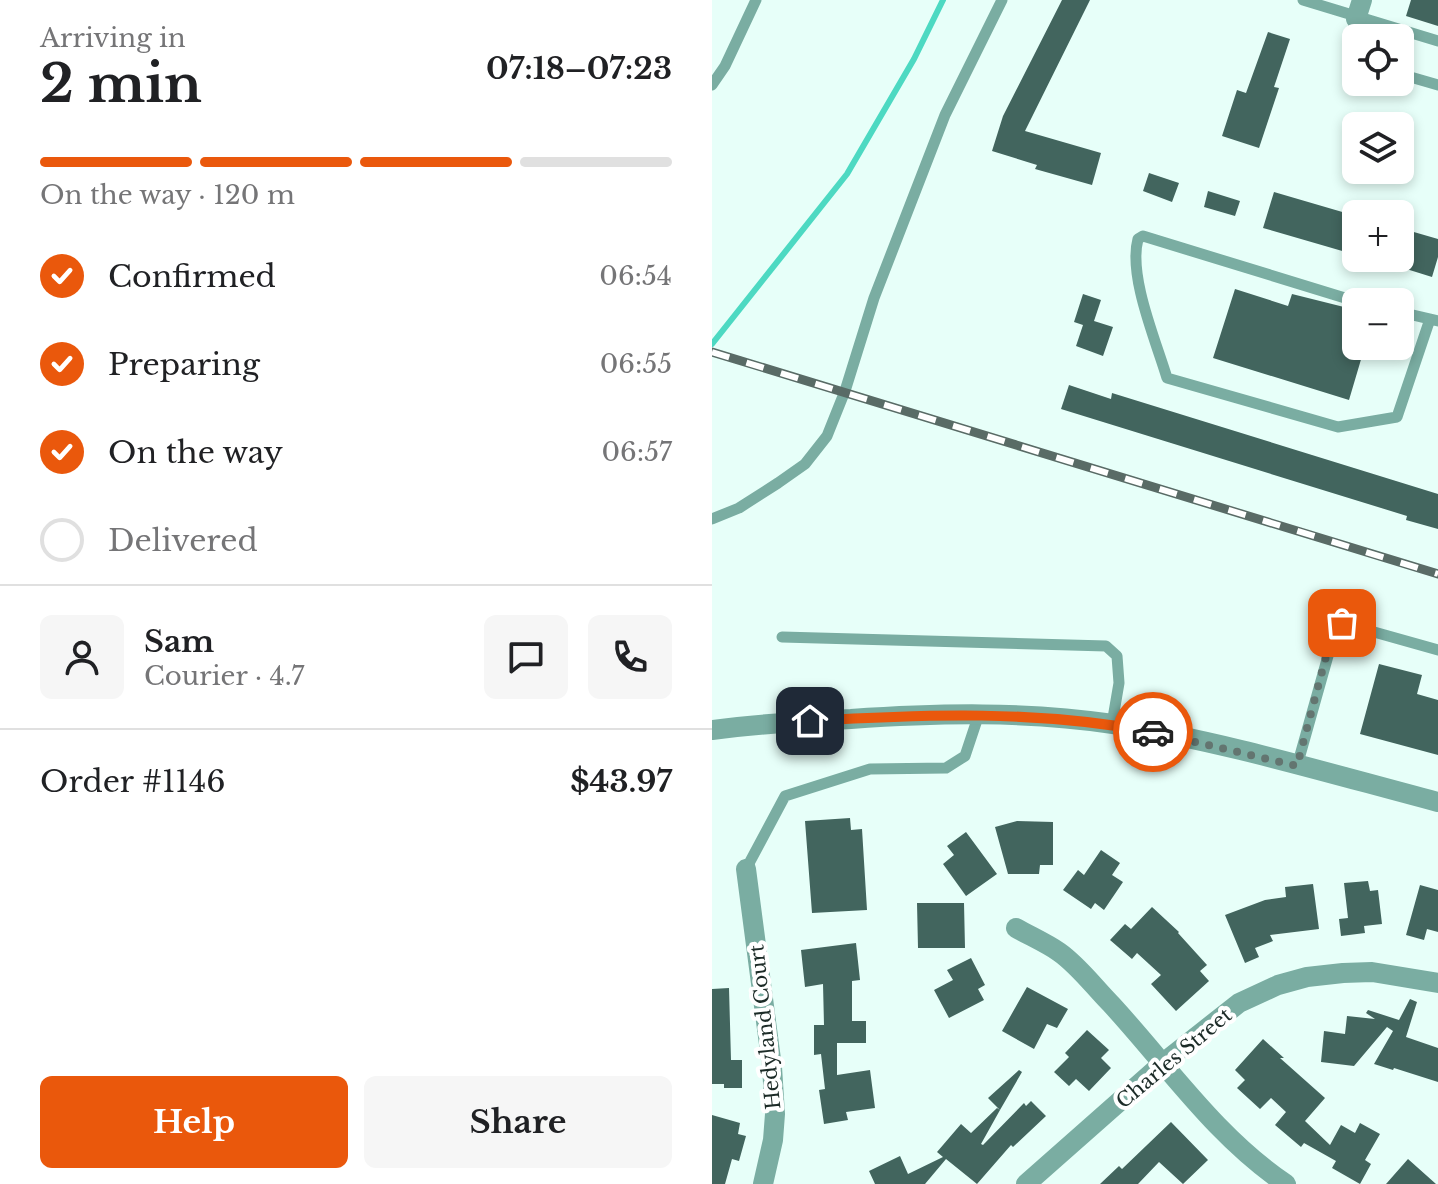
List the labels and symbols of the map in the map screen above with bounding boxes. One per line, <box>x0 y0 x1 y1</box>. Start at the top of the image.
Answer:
pin <box>1308 589 1376 657</box>
pin <box>776 687 844 755</box>
courier <box>1113 692 1193 772</box>
street label: Hedyland Court <box>744 943 786 1111</box>
street label: Charles Street <box>1111 1002 1237 1113</box>

